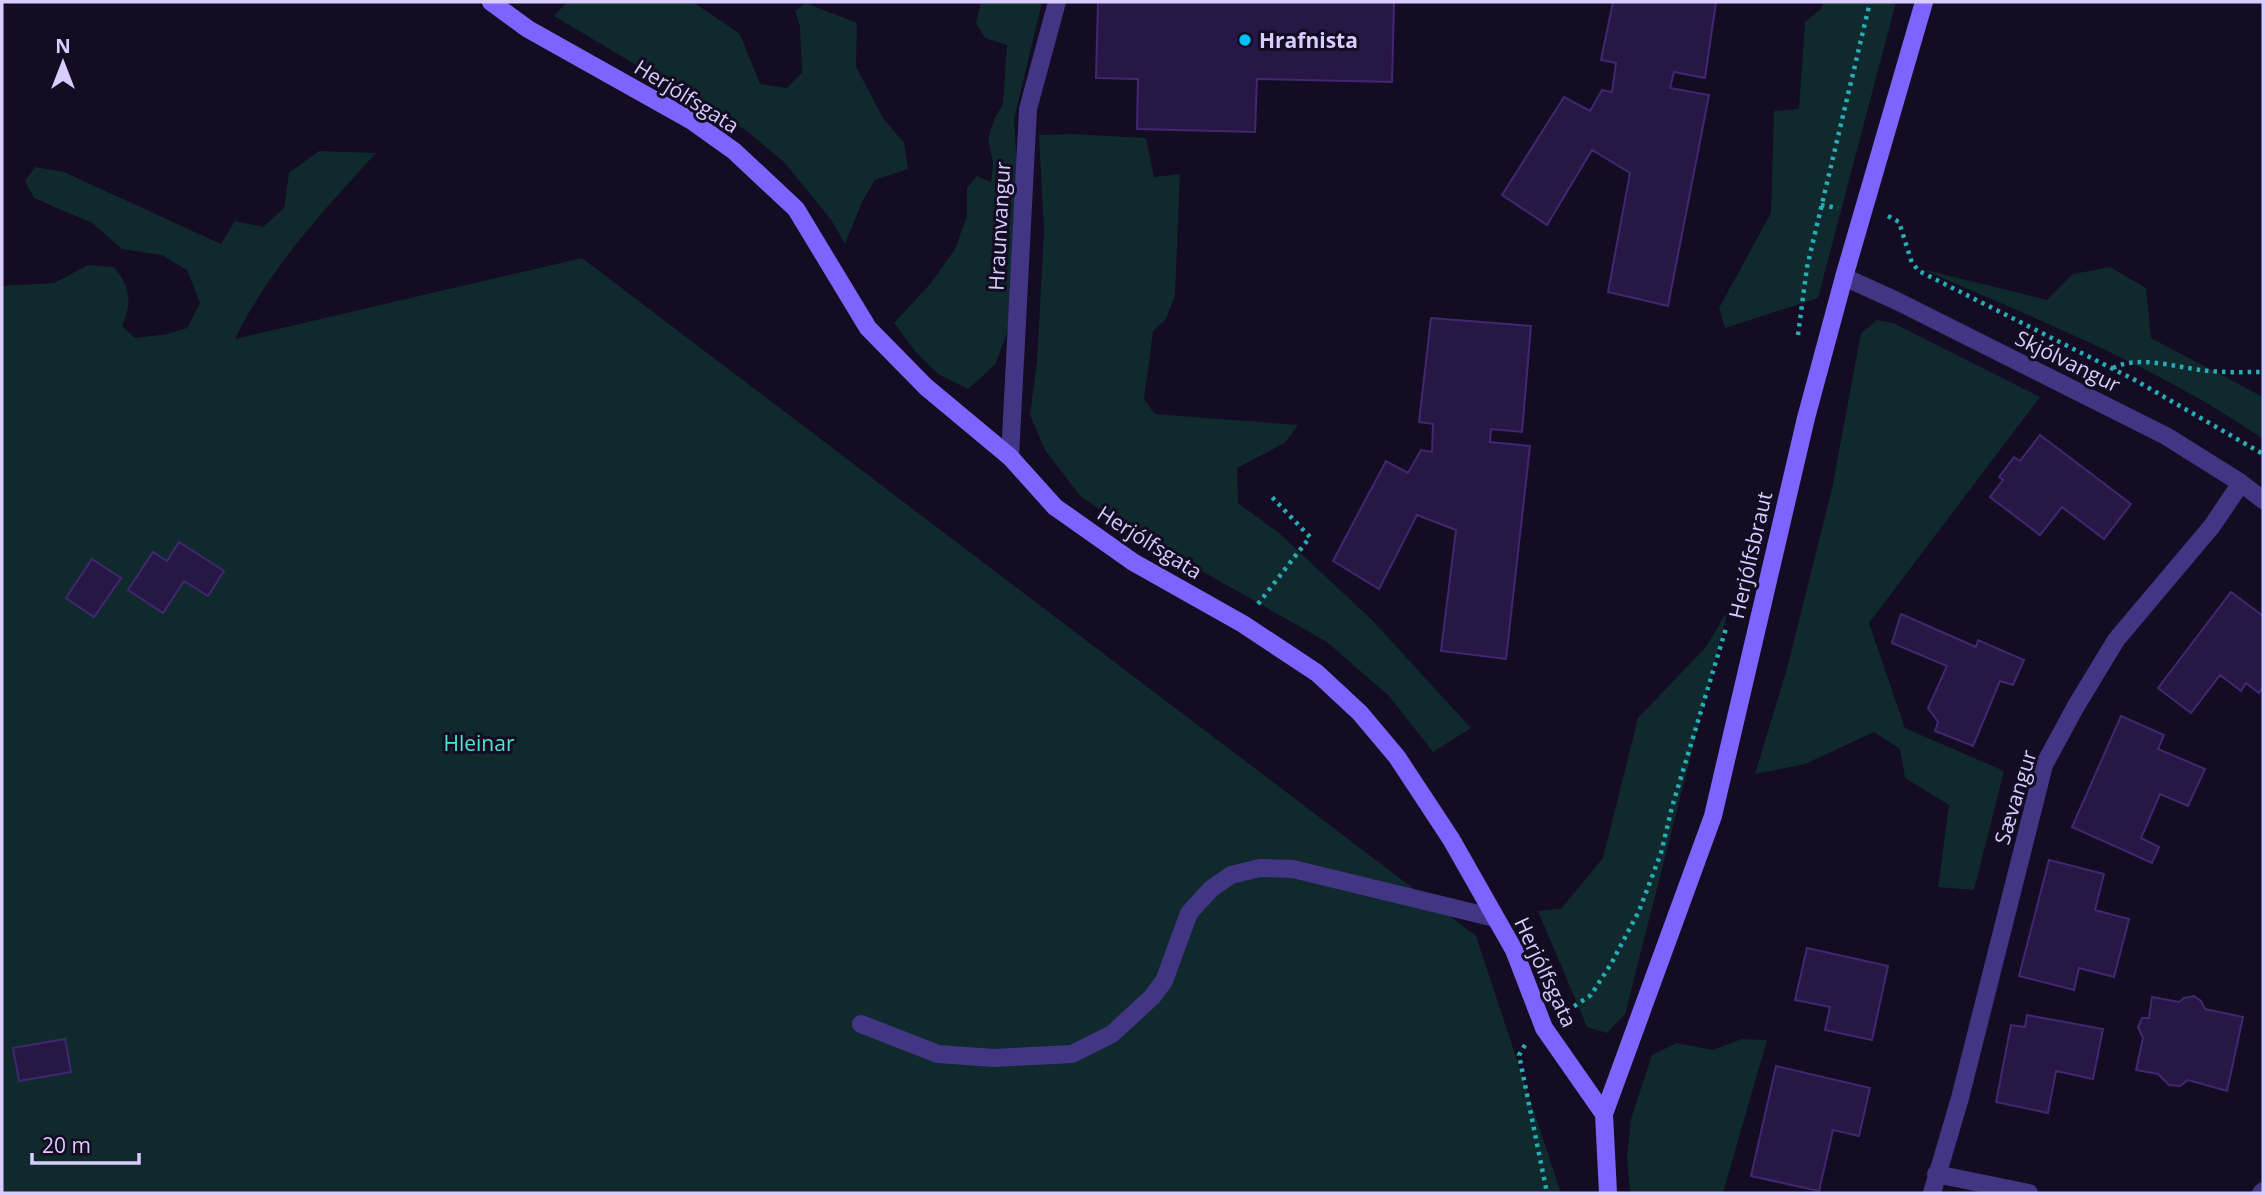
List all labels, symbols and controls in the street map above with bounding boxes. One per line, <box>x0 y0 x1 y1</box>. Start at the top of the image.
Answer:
place label: Hrafnista <box>1259 26 1358 54</box>
north arrow <box>28 28 98 98</box>
marker: Hrafnista <box>1237 32 1253 48</box>
text: N <box>55 33 71 59</box>
street label: Herjólfsgata <box>629 53 745 139</box>
street label: Hraunvangur <box>982 160 1016 291</box>
street label: Skjólvangur <box>2011 323 2126 399</box>
street label: Herjólfsbraut <box>1722 489 1778 621</box>
street label: Herjólfsgata <box>1092 499 1208 585</box>
park label: Hleinar <box>443 729 515 757</box>
street label: Sævangur <box>1987 746 2043 848</box>
street label: Herjólfsgata <box>1508 912 1584 1032</box>
scale bar <box>32 1122 138 1166</box>
text: 20 m <box>42 1131 91 1159</box>

